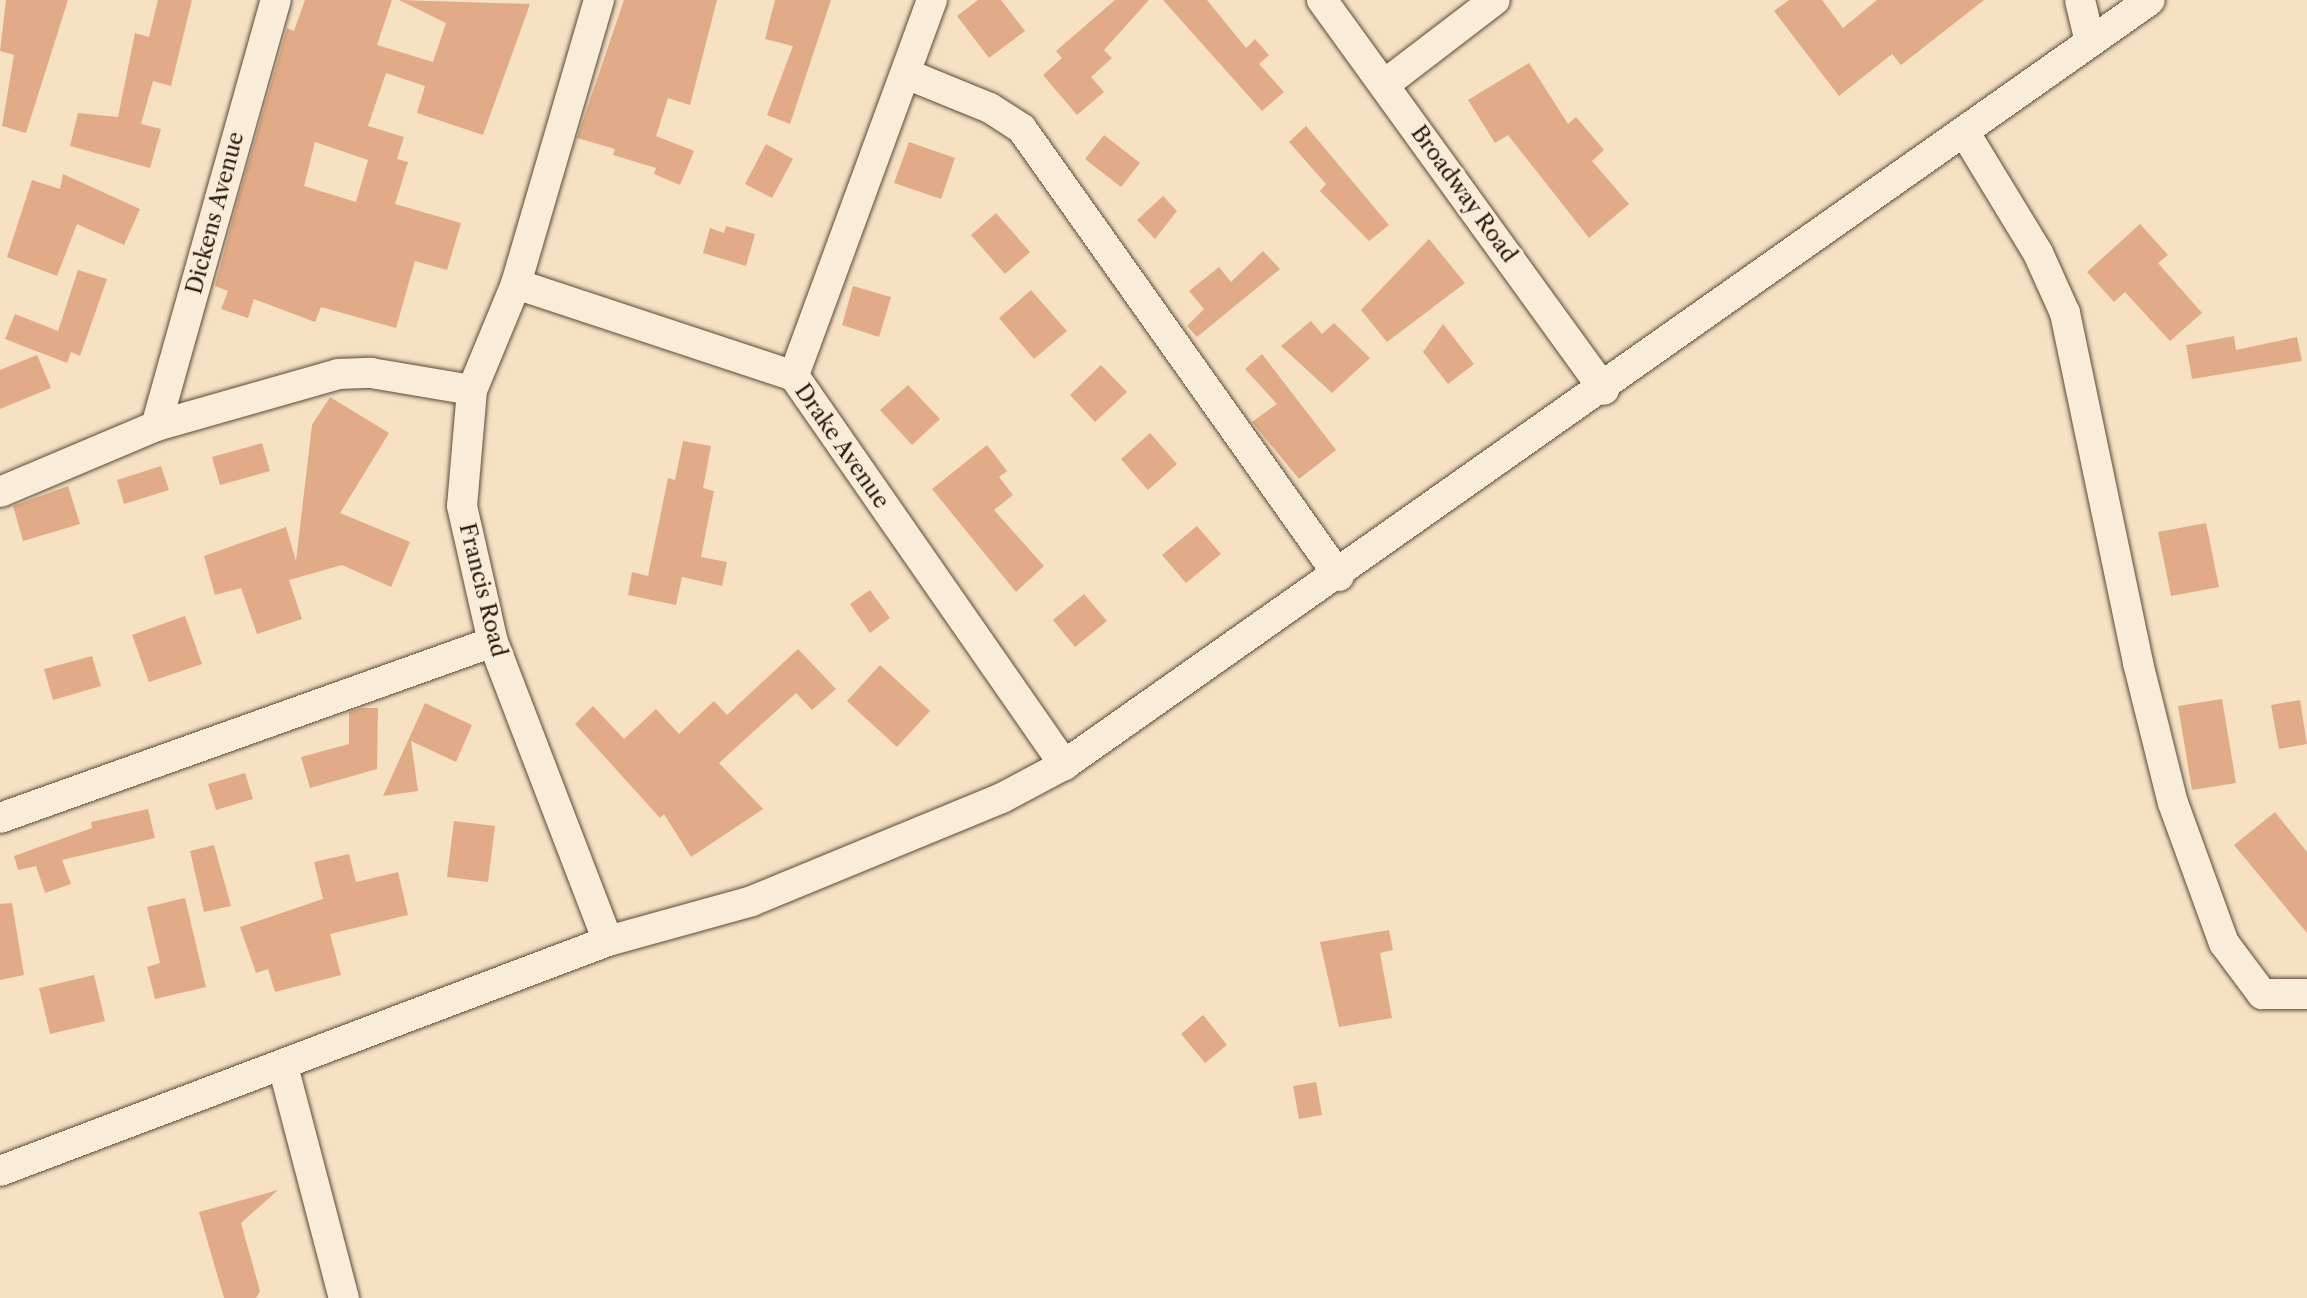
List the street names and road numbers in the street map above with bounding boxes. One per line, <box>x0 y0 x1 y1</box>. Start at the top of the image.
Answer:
street label: Broadway Road <box>1405 120 1523 268</box>
street label: Dickens Avenue <box>181 129 249 297</box>
street label: Drake Avenue <box>789 378 895 514</box>
street label: Francis Road <box>454 520 512 660</box>

